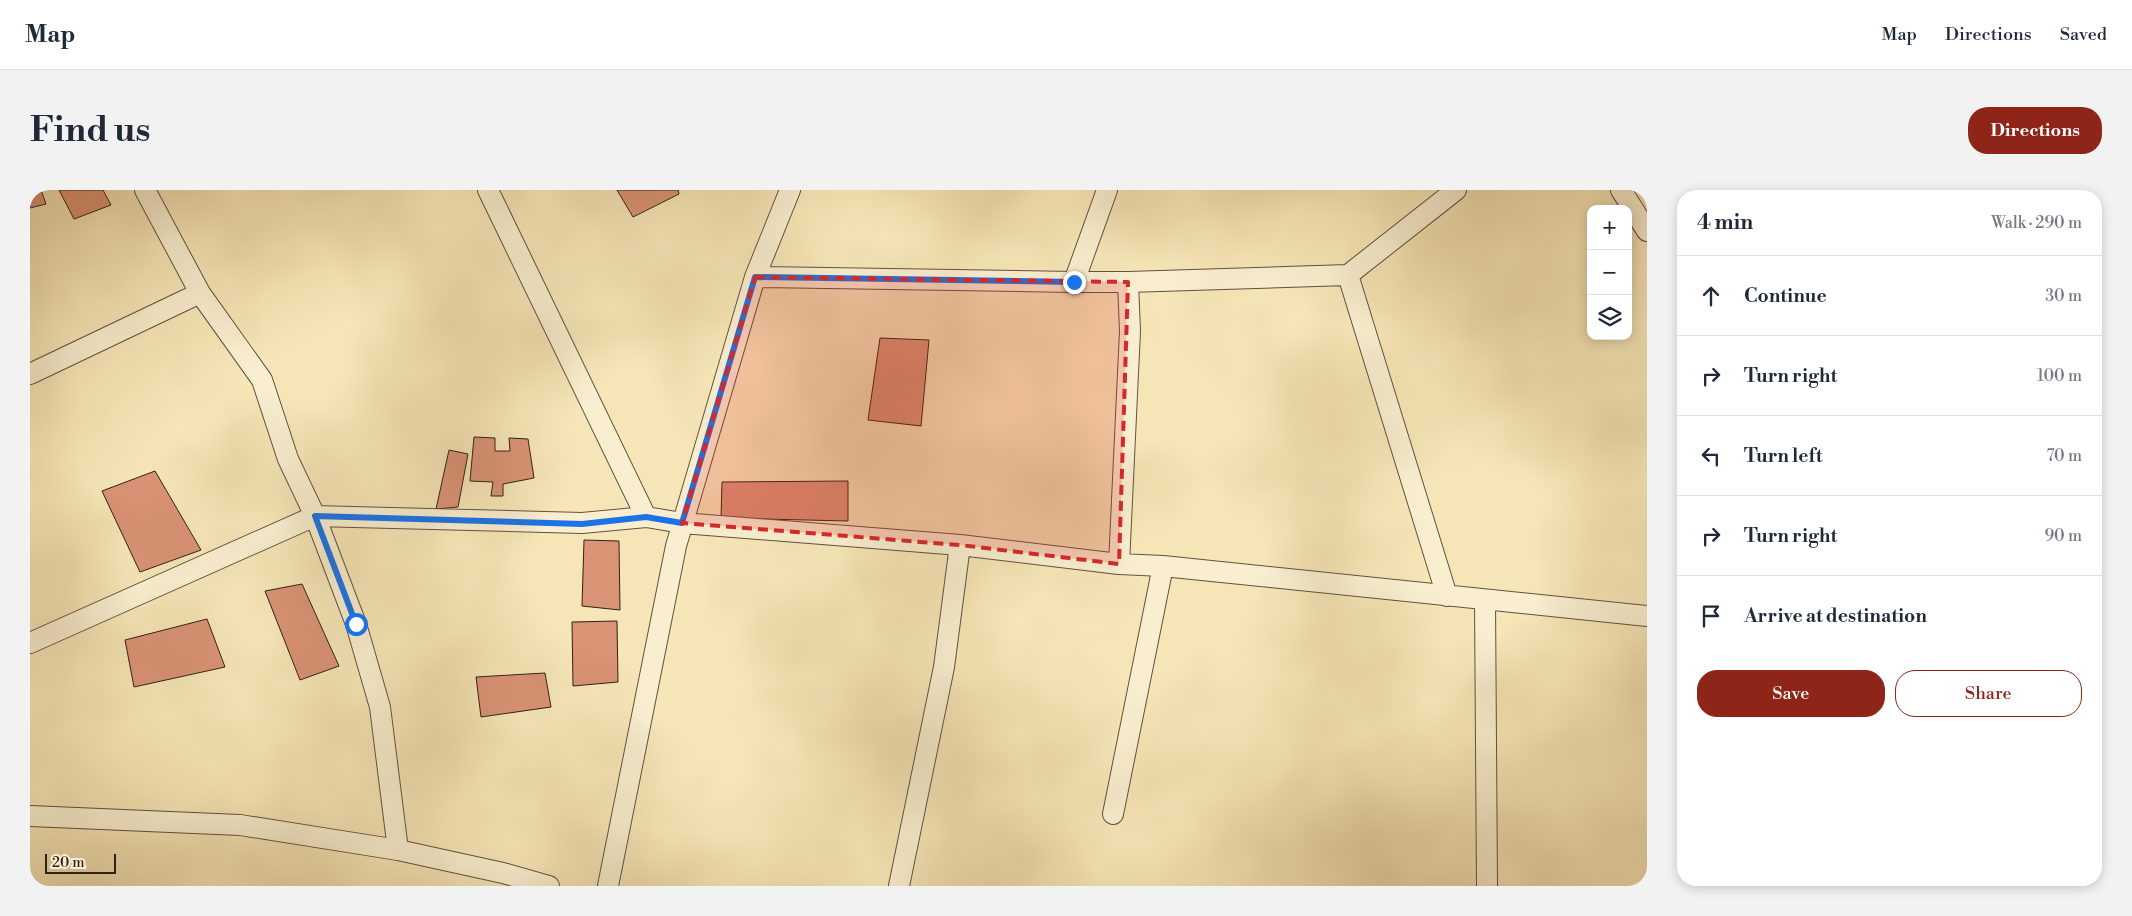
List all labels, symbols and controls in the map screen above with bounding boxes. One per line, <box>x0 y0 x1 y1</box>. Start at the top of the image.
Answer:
text: Map <box>25 20 75 50</box>
text: Map <box>1881 23 1917 46</box>
text: Directions <box>1945 23 2032 46</box>
text: Saved <box>2060 23 2107 46</box>
button: Directions <box>1968 107 2102 154</box>
text: Find us <box>30 109 150 152</box>
map controls <box>1587 205 1632 340</box>
button: + <box>1587 205 1632 250</box>
text: 4 min <box>1697 210 1753 236</box>
text: Walk · 290 m <box>1991 213 2082 233</box>
button: − <box>1587 250 1632 295</box>
route end <box>1063 271 1086 294</box>
icon: ahead <box>1697 282 1725 310</box>
text: Continue <box>1744 284 1827 308</box>
text: 30 m <box>2045 286 2082 306</box>
button: layers <box>1587 295 1632 340</box>
icon: right <box>1697 362 1725 390</box>
text: Turn right <box>1744 364 1837 388</box>
text: 100 m <box>2037 366 2082 386</box>
icon: left <box>1697 442 1725 470</box>
text: Turn left <box>1744 444 1823 468</box>
text: 70 m <box>2046 446 2082 466</box>
icon: right <box>1697 522 1725 550</box>
text: Turn right <box>1744 524 1837 548</box>
text: 90 m <box>2044 526 2082 546</box>
icon: arrive <box>1697 602 1725 630</box>
text: Arrive at destination <box>1744 604 1927 628</box>
route start <box>345 613 368 636</box>
button: Save <box>1697 670 1885 717</box>
button: Share <box>1895 670 2082 717</box>
scale bar <box>45 851 116 874</box>
text: 20 m <box>52 854 84 872</box>

